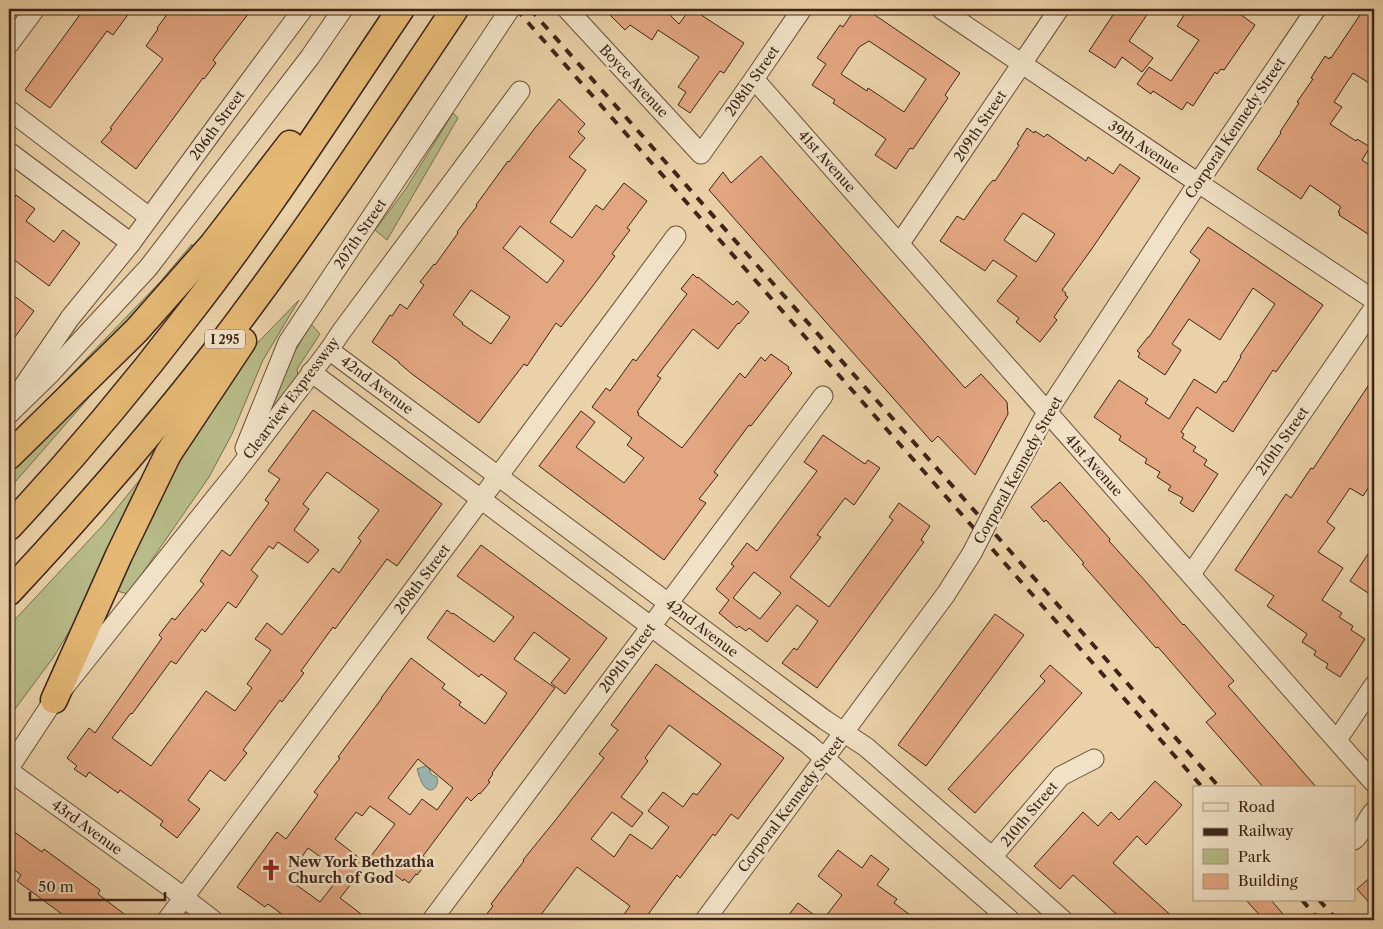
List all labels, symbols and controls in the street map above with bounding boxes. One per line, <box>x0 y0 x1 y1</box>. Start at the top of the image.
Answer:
street label: Boyce Avenue <box>596 41 673 121</box>
street label: 208th Street <box>721 42 783 120</box>
street label: Corporal Kennedy Street <box>1181 54 1289 202</box>
street label: 206th Street <box>186 86 248 164</box>
street label: 209th Street <box>950 87 1010 165</box>
street label: 39th Avenue <box>1105 116 1183 178</box>
street label: 41st Avenue <box>794 126 860 196</box>
street label: 207th Street <box>330 195 390 273</box>
road number: I 295 <box>205 329 245 348</box>
street label: Clearview Expressway <box>239 333 343 463</box>
street label: 42nd Avenue <box>337 352 417 418</box>
street label: Corporal Kennedy Street <box>970 393 1066 547</box>
street label: 210th Street <box>1252 403 1312 479</box>
street label: 41st Avenue <box>1061 430 1127 500</box>
street label: 208th Street <box>390 541 454 617</box>
street label: 42nd Avenue <box>662 595 742 661</box>
street label: 209th Street <box>595 620 659 696</box>
street label: Corporal Kennedy Street <box>734 732 848 876</box>
street label: 210th Street <box>996 778 1062 850</box>
legend <box>1193 786 1356 902</box>
street label: 43rd Avenue <box>48 795 126 859</box>
text: Road <box>1238 797 1275 816</box>
text: Railway <box>1238 821 1294 840</box>
text: Park <box>1238 847 1272 866</box>
place label: New York Bethzatha Church of God <box>288 853 435 887</box>
church icon: New York Bethzatha Church of God <box>258 857 284 883</box>
scale bar <box>30 869 165 901</box>
text: Building <box>1238 871 1298 890</box>
text: 50 m <box>38 877 74 896</box>

